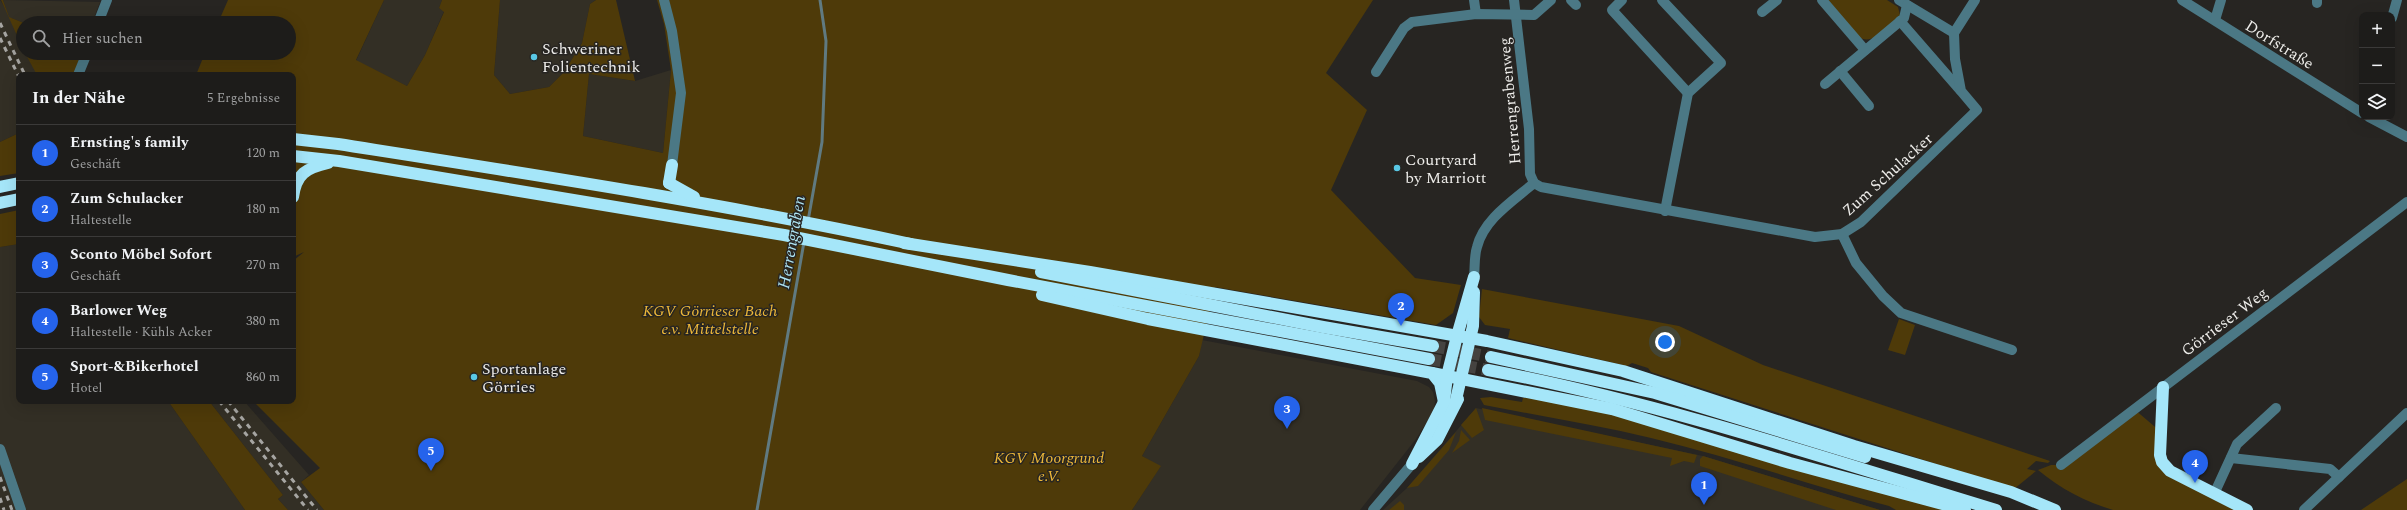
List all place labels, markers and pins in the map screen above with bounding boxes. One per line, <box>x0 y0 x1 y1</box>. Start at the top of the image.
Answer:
place label: Schweriner Folientechnik <box>542 37 640 79</box>
marker: Schweriner Folientechnik <box>529 52 539 62</box>
place label: Courtyard by Marriott <box>1405 148 1487 190</box>
marker: Courtyard by Marriott <box>1392 163 1402 173</box>
pin: 2 <box>1388 293 1414 326</box>
place label: Sportanlage Görries <box>482 357 566 399</box>
marker: Sportanlage Görries <box>469 372 479 382</box>
pin: 3 <box>1274 396 1300 429</box>
pin: 5 <box>418 438 444 471</box>
pin: 4 <box>2182 450 2208 483</box>
pin: 1 <box>1691 472 1717 505</box>

